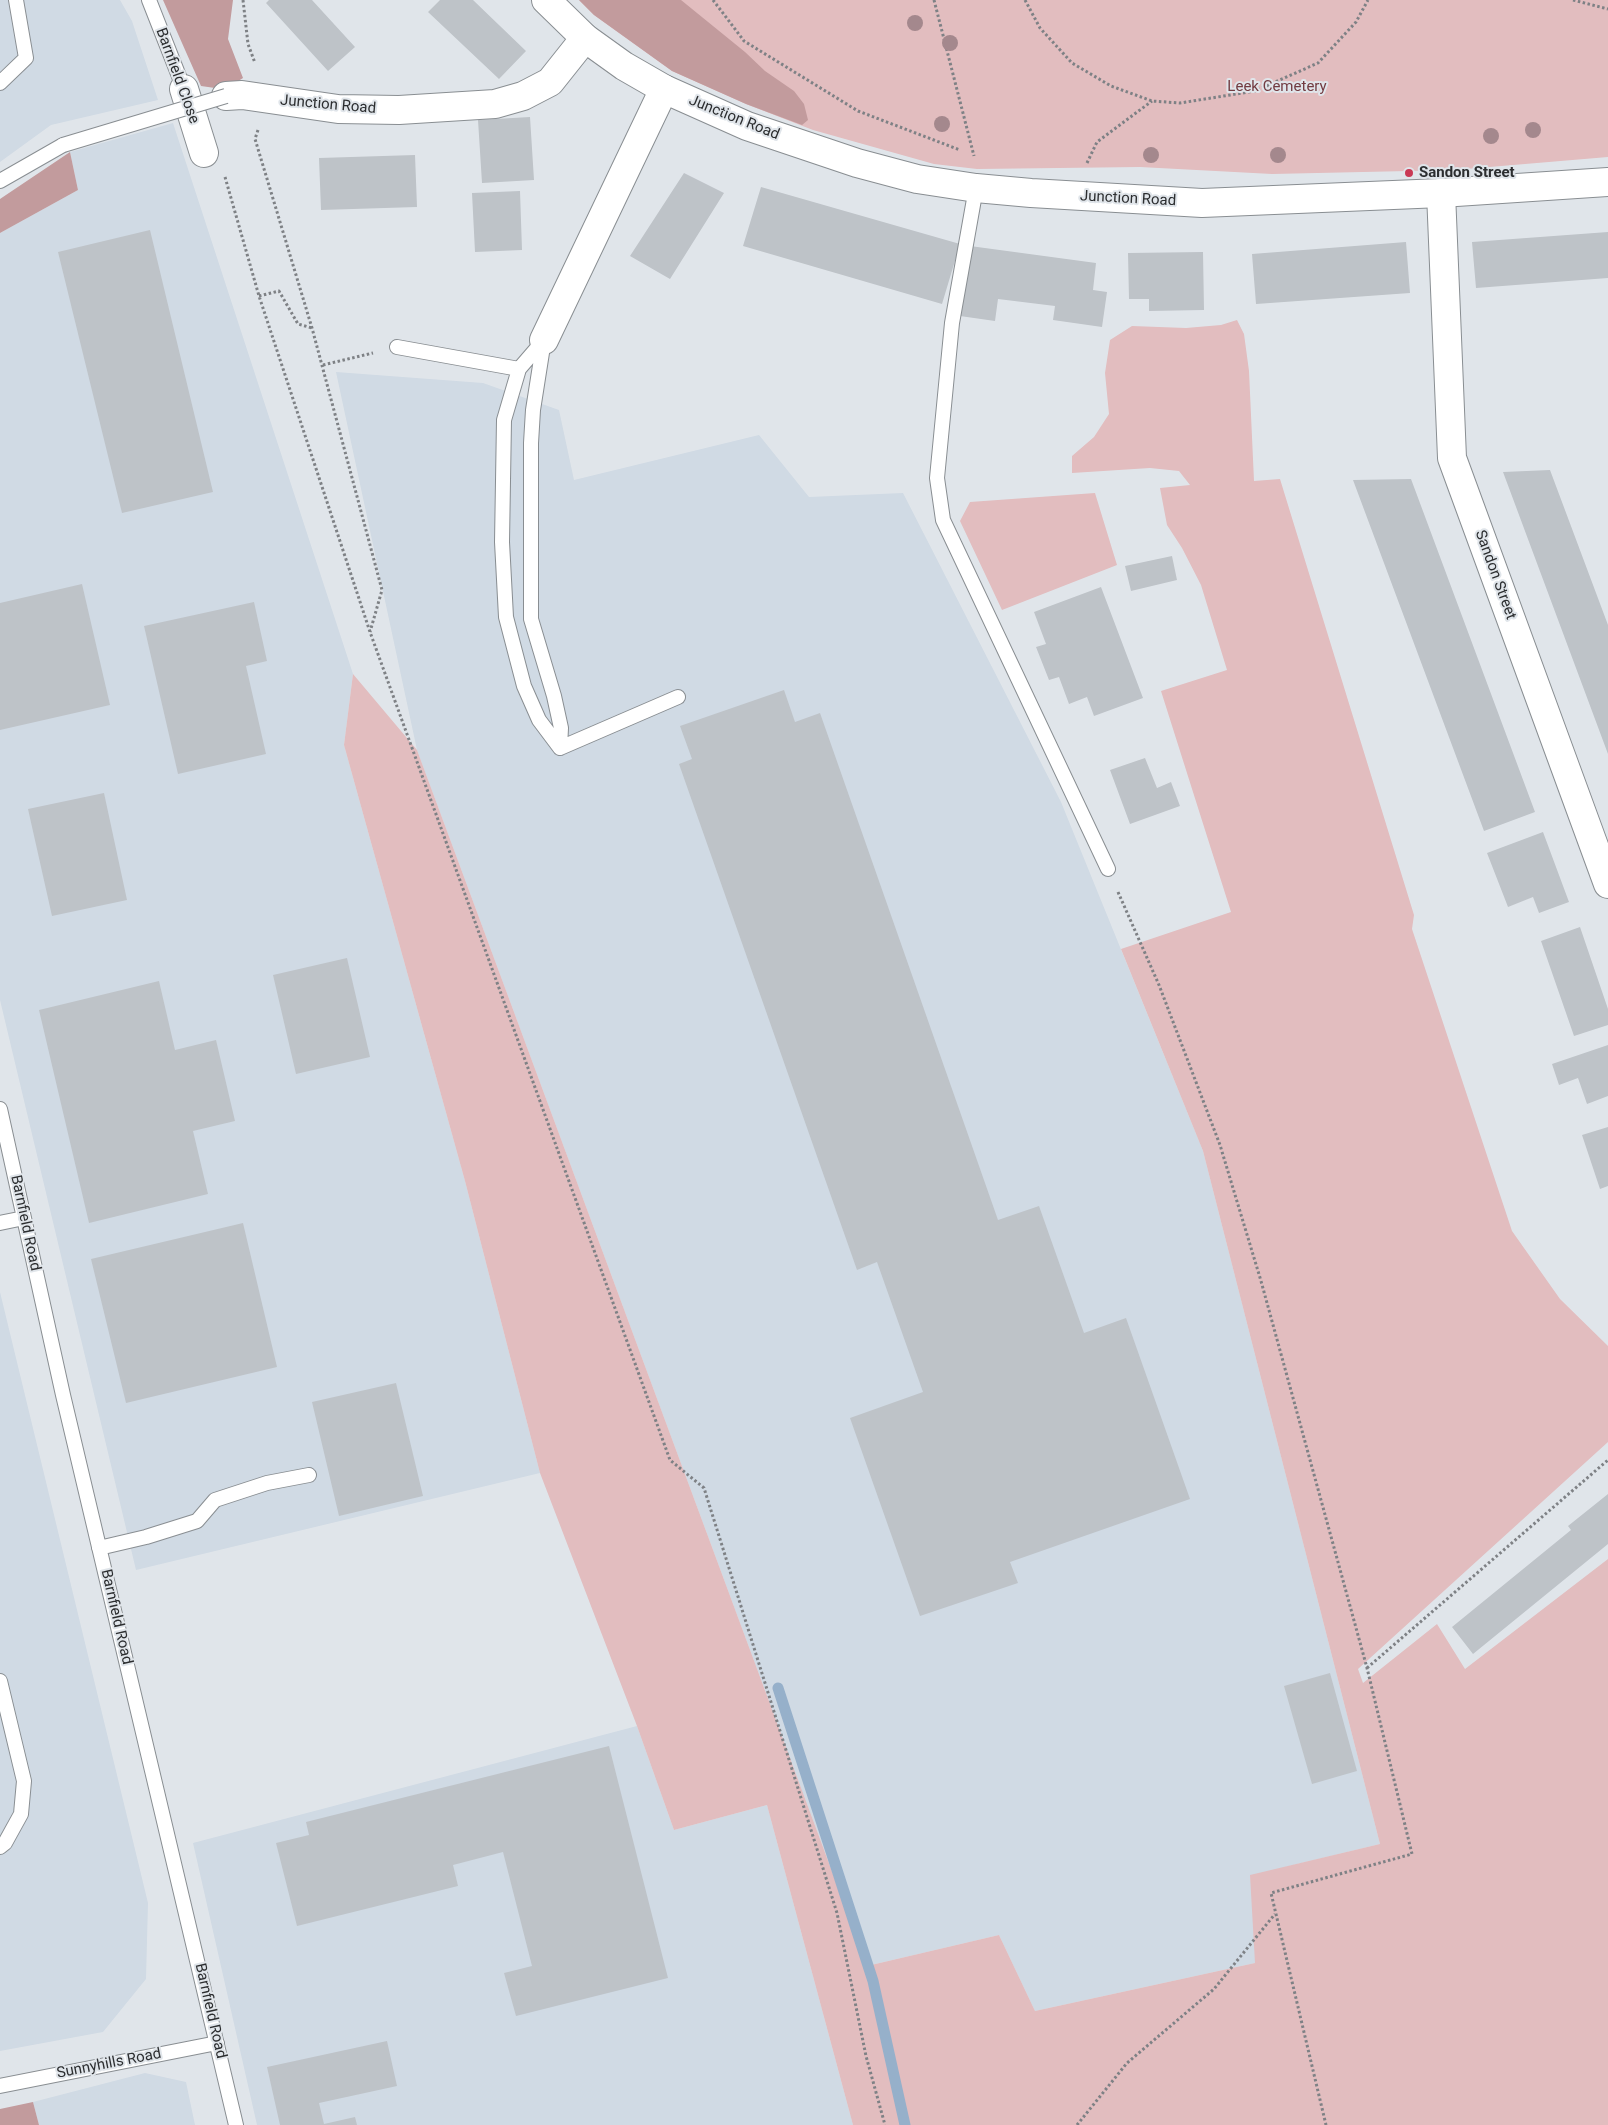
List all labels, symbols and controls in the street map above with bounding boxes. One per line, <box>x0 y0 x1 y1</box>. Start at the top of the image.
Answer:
street label: Barnfield Close <box>151 26 203 126</box>
park label: Leek Cemetery <box>1227 78 1327 96</box>
street label: Junction Road <box>279 92 377 118</box>
street label: Junction Road <box>686 92 782 144</box>
place label: Sandon Street <box>1419 164 1515 182</box>
marker: Sandon Street <box>1403 167 1415 179</box>
street label: Junction Road <box>1079 187 1177 211</box>
street label: Sandon Street <box>1470 528 1520 622</box>
street label: Barnfield Road <box>6 1174 44 1272</box>
street label: Barnfield Road <box>96 1568 136 1666</box>
street label: Barnfield Road <box>190 1962 230 2060</box>
street label: Sunnyhills Road <box>55 2045 163 2083</box>

